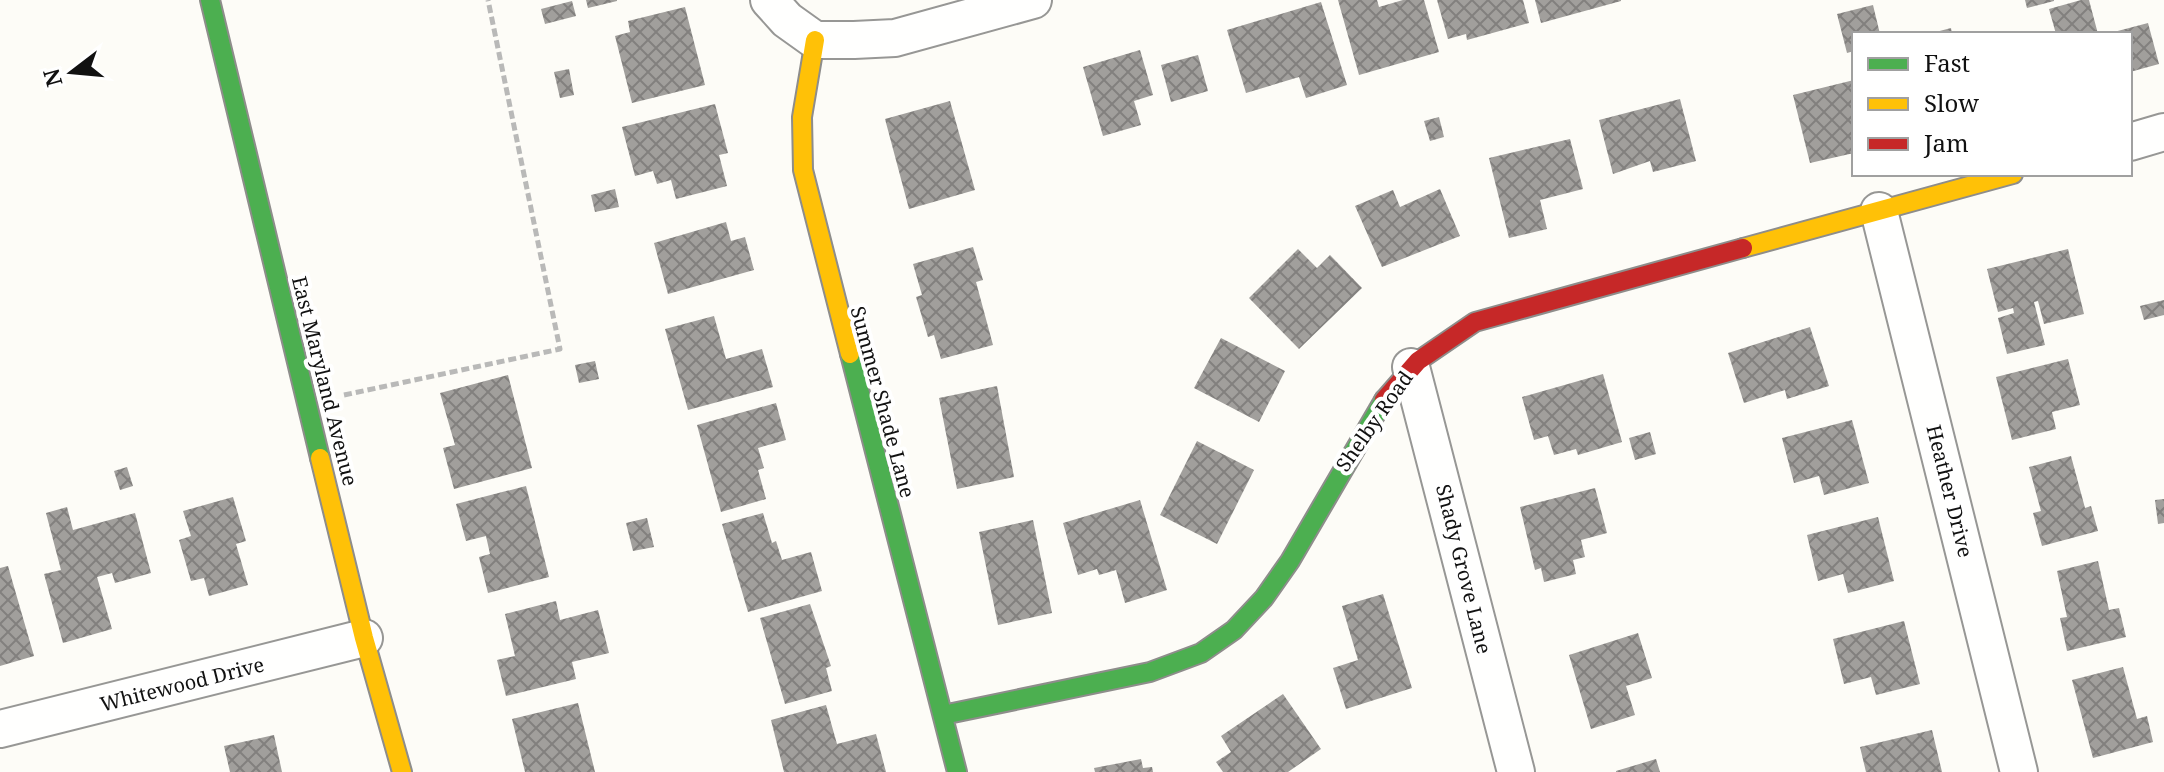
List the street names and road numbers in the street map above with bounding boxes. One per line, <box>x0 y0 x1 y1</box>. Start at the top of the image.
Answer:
street label: East Maryland Avenue <box>286 273 364 489</box>
street label: Summer Shade Lane <box>844 303 922 501</box>
street label: Shelby Road <box>1329 365 1419 477</box>
street label: Heather Drive <box>1921 422 1979 560</box>
street label: Shady Grove Lane <box>1430 481 1498 657</box>
street label: Whitewood Drive <box>97 651 267 717</box>

